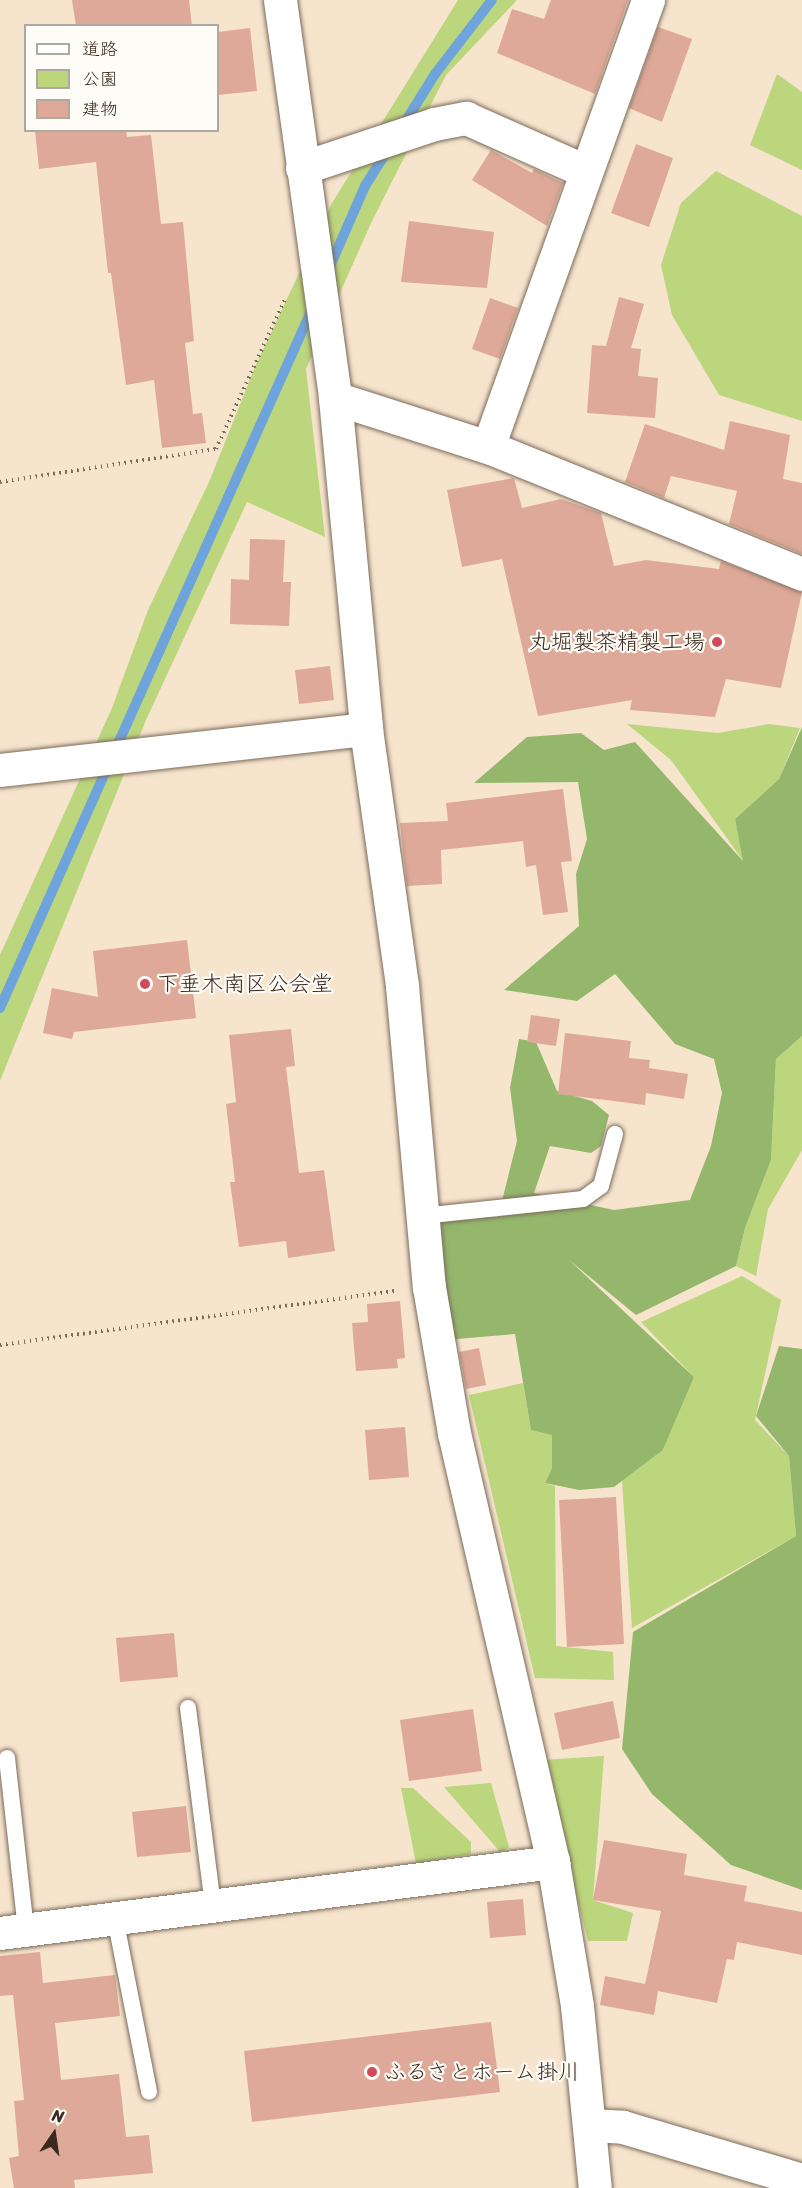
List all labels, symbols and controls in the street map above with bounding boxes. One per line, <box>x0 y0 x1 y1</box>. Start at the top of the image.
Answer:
legend <box>24 24 219 132</box>
text: 道路 <box>82 33 118 65</box>
text: 公園 <box>82 63 118 95</box>
text: 建物 <box>82 93 118 125</box>
place label: 丸堀製茶精製工場 <box>529 629 705 655</box>
marker: 丸堀製茶精製工場 <box>710 635 724 649</box>
place label: 下垂木南区公会堂 <box>157 971 333 997</box>
marker: 下垂木南区公会堂 <box>138 977 152 991</box>
place label: ふるさとホーム掛川 <box>384 2059 582 2085</box>
marker: ふるさとホーム掛川 <box>365 2065 379 2079</box>
text: N <box>49 2101 67 2131</box>
north arrow <box>24 2104 84 2164</box>

